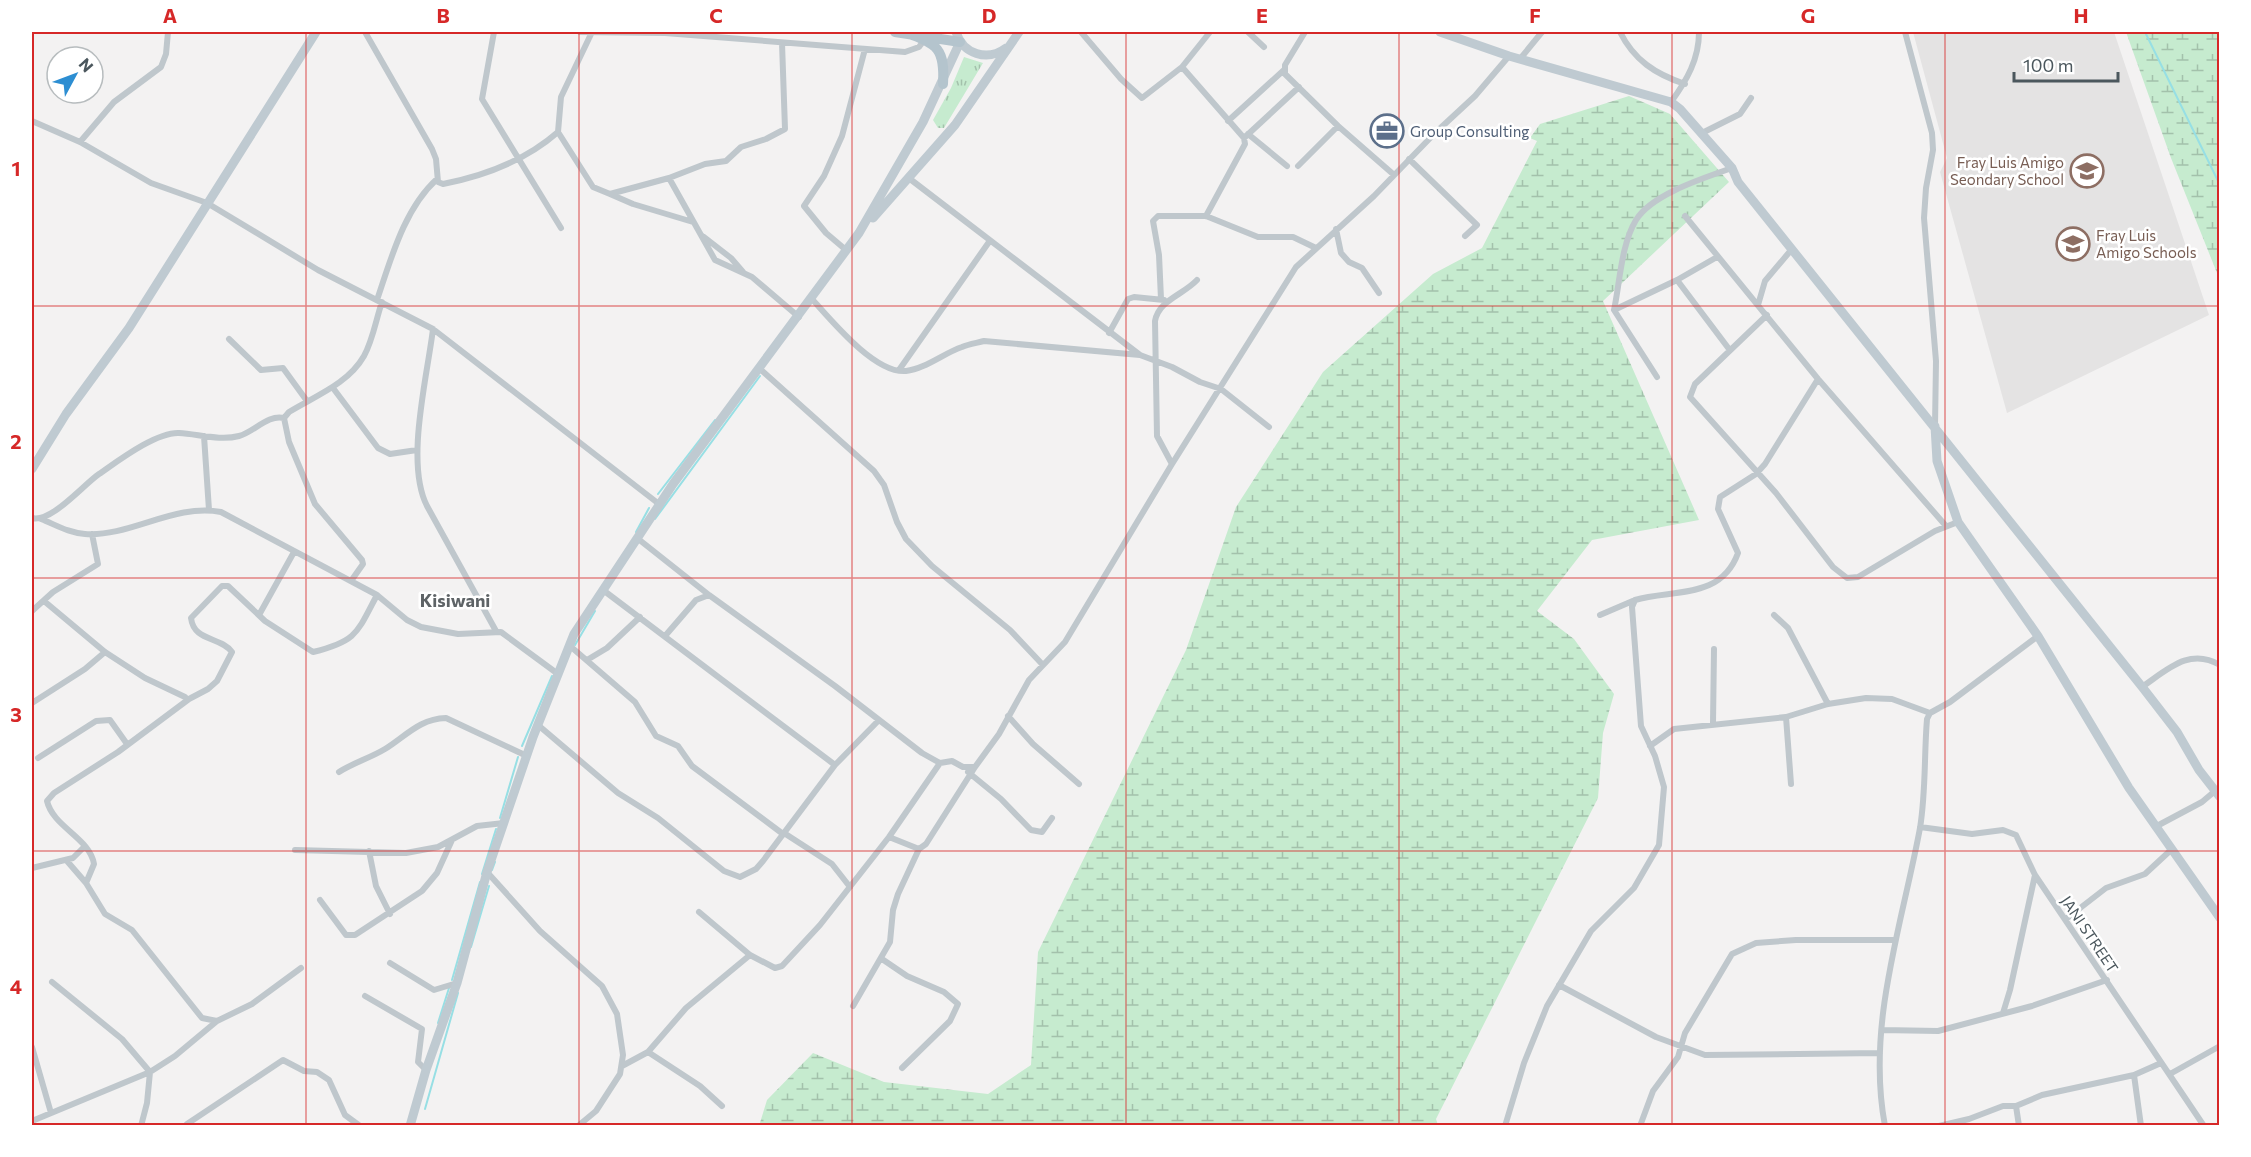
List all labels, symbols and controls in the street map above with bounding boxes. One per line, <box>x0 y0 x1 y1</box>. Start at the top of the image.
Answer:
text: A <box>163 3 177 27</box>
text: B <box>436 3 450 27</box>
text: C <box>709 3 723 27</box>
text: D <box>982 3 996 27</box>
text: E <box>1256 3 1268 27</box>
text: F <box>1529 3 1541 27</box>
text: G <box>1801 3 1815 27</box>
text: H <box>2074 3 2089 27</box>
north arrow <box>45 45 105 105</box>
scale bar <box>2014 45 2118 83</box>
text: N <box>76 54 98 76</box>
text: 100 m <box>2023 54 2073 76</box>
office icon: Group Consulting <box>1369 113 1405 149</box>
place label: Group Consulting <box>1410 122 1529 140</box>
place label: Fray Luis Amigo Seondary School <box>1950 153 2064 188</box>
school or university icon: Fray Luis Amigo Seondary School <box>2069 153 2105 189</box>
text: 1 <box>11 156 21 180</box>
school or university icon: Fray Luis Amigo Schools <box>2055 226 2091 262</box>
place label: Fray Luis Amigo Schools <box>2096 226 2197 261</box>
text: 2 <box>10 429 22 453</box>
district label: Kisiwani <box>420 589 490 611</box>
text: 3 <box>10 702 22 726</box>
street label: JANI STREET <box>2058 892 2122 976</box>
text: 4 <box>10 974 22 998</box>

